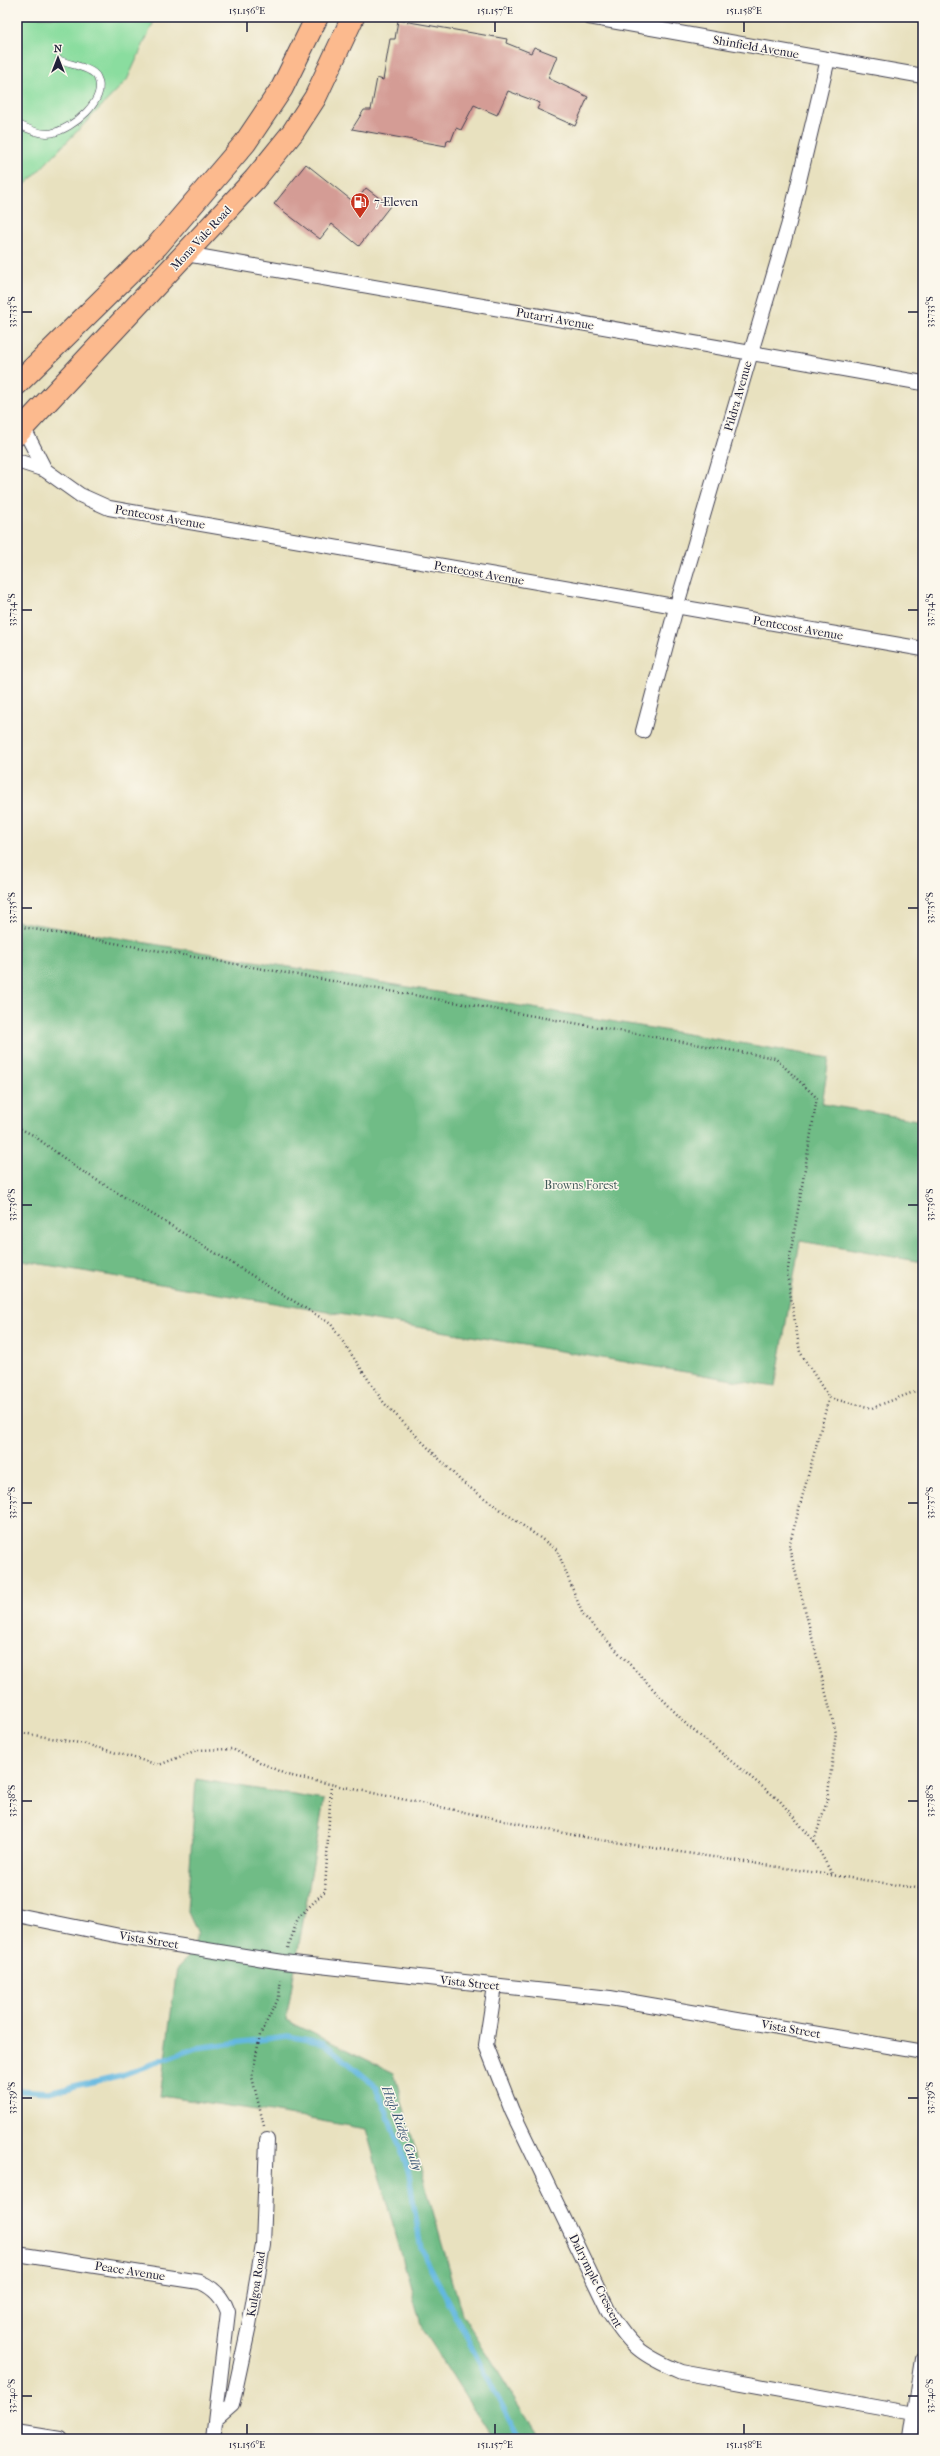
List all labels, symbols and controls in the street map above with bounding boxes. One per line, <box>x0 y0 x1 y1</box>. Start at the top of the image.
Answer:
text: 151.156°E <box>229 5 265 17</box>
text: 151.157°E <box>477 5 513 17</box>
text: 151.158°E <box>726 5 762 17</box>
street label: Shinfield Avenue <box>712 33 800 61</box>
north arrow <box>38 38 78 78</box>
text: N <box>54 42 63 55</box>
fuel station icon: 7-Eleven <box>349 191 371 219</box>
place label: 7-Eleven <box>374 195 418 209</box>
street label: Mona Vale Road <box>168 203 235 273</box>
text: 33.733°S <box>6 296 18 328</box>
text: 33.733°S <box>924 296 936 328</box>
street label: Putarri Avenue <box>515 305 595 333</box>
street label: Pildra Avenue <box>721 359 755 433</box>
street label: Pentecost Avenue <box>114 502 206 532</box>
street label: Pentecost Avenue <box>433 558 525 588</box>
text: 33.734°S <box>6 593 18 627</box>
text: 33.734°S <box>924 593 936 627</box>
street label: Pentecost Avenue <box>752 613 844 643</box>
text: 33.735°S <box>6 892 18 924</box>
text: 33.735°S <box>924 892 936 924</box>
park label: Browns Forest <box>544 1178 619 1192</box>
text: 33.736°S <box>6 1189 18 1221</box>
text: 33.736°S <box>924 1189 936 1221</box>
text: 33.737°S <box>6 1487 18 1519</box>
text: 33.737°S <box>924 1487 936 1519</box>
text: 33.738°S <box>6 1785 18 1817</box>
text: 33.738°S <box>924 1785 936 1817</box>
street label: Vista Street <box>117 1928 180 1952</box>
street label: Vista Street <box>439 1973 501 1993</box>
street label: Vista Street <box>759 2017 822 2041</box>
text: 33.739°S <box>6 2082 18 2114</box>
text: 33.739°S <box>924 2082 936 2114</box>
water label: High Ridge Gully <box>379 2083 425 2173</box>
street label: Dalrymple Crescent <box>566 2232 626 2331</box>
street label: Kulgoa Road <box>244 2250 268 2318</box>
street label: Peace Avenue <box>94 2259 166 2283</box>
text: 33.740°S <box>6 2379 18 2413</box>
text: 33.740°S <box>924 2379 936 2413</box>
text: 151.156°E <box>229 2439 265 2451</box>
text: 151.157°E <box>477 2439 513 2451</box>
text: 151.158°E <box>726 2439 762 2451</box>

